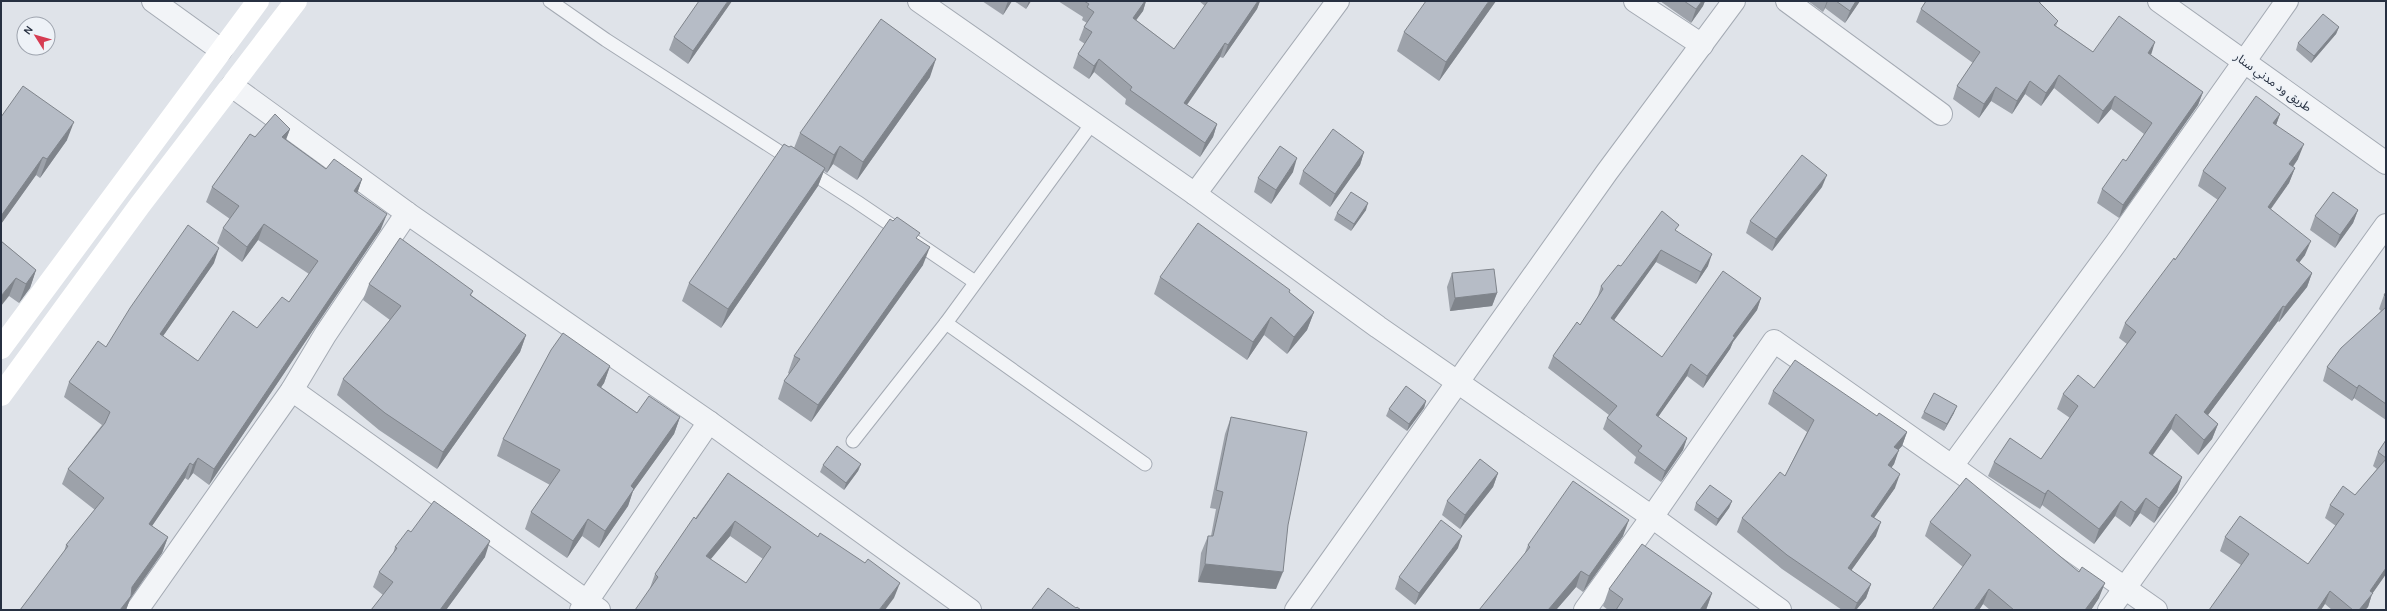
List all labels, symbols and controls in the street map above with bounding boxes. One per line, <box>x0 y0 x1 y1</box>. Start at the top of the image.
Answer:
north arrow <box>16 16 56 56</box>
text: N <box>21 23 36 37</box>
street label: طريق ود مدني سنار <box>2229 49 2314 117</box>

